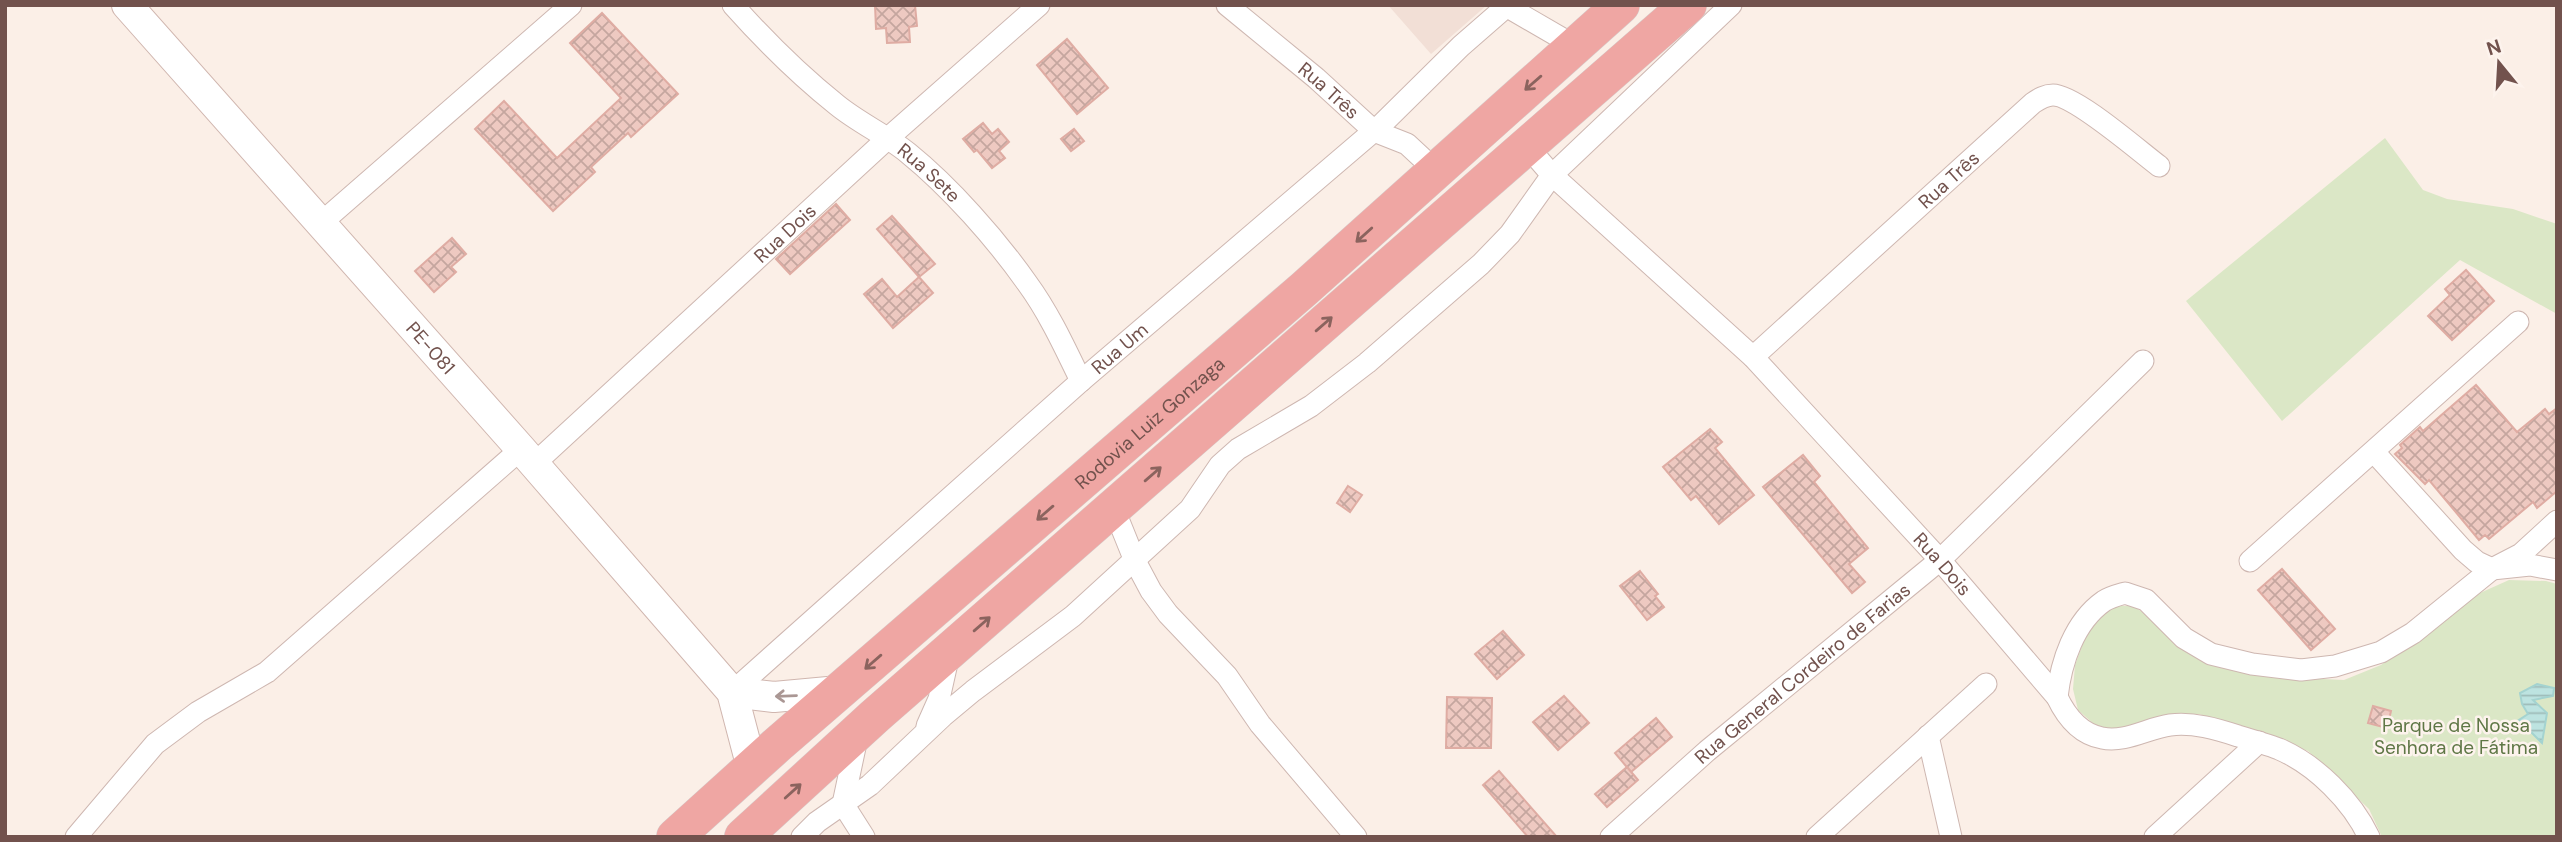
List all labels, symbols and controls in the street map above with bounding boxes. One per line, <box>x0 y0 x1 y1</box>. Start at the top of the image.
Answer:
north arrow <box>2464 28 2534 98</box>
text: N <box>2483 33 2504 61</box>
street label: Rua Três <box>1293 56 1365 124</box>
one-way arrow <box>1524 75 1542 91</box>
street label: Rua Sete <box>893 137 966 208</box>
street label: Rua Três <box>1913 145 1984 214</box>
street label: Rua Dois <box>748 198 821 268</box>
one-way arrow <box>1356 226 1373 243</box>
street label: PE-081 <box>401 316 461 379</box>
one-way arrow <box>1315 316 1333 332</box>
street label: Rua Um <box>1086 317 1153 379</box>
street label: Rodovia Luiz Gonzaga <box>1069 351 1230 494</box>
one-way arrow <box>1144 466 1162 482</box>
one-way arrow <box>1036 505 1054 521</box>
street label: Rua Dois <box>1908 527 1977 601</box>
street label: Rua General Cordeiro de Farias <box>1689 577 1915 769</box>
one-way arrow <box>972 616 990 632</box>
one-way arrow <box>864 654 882 670</box>
one-way arrow <box>775 690 798 703</box>
park label: Parque de Nossa Senhora de Fátima <box>2374 713 2538 760</box>
one-way arrow <box>784 783 802 799</box>

